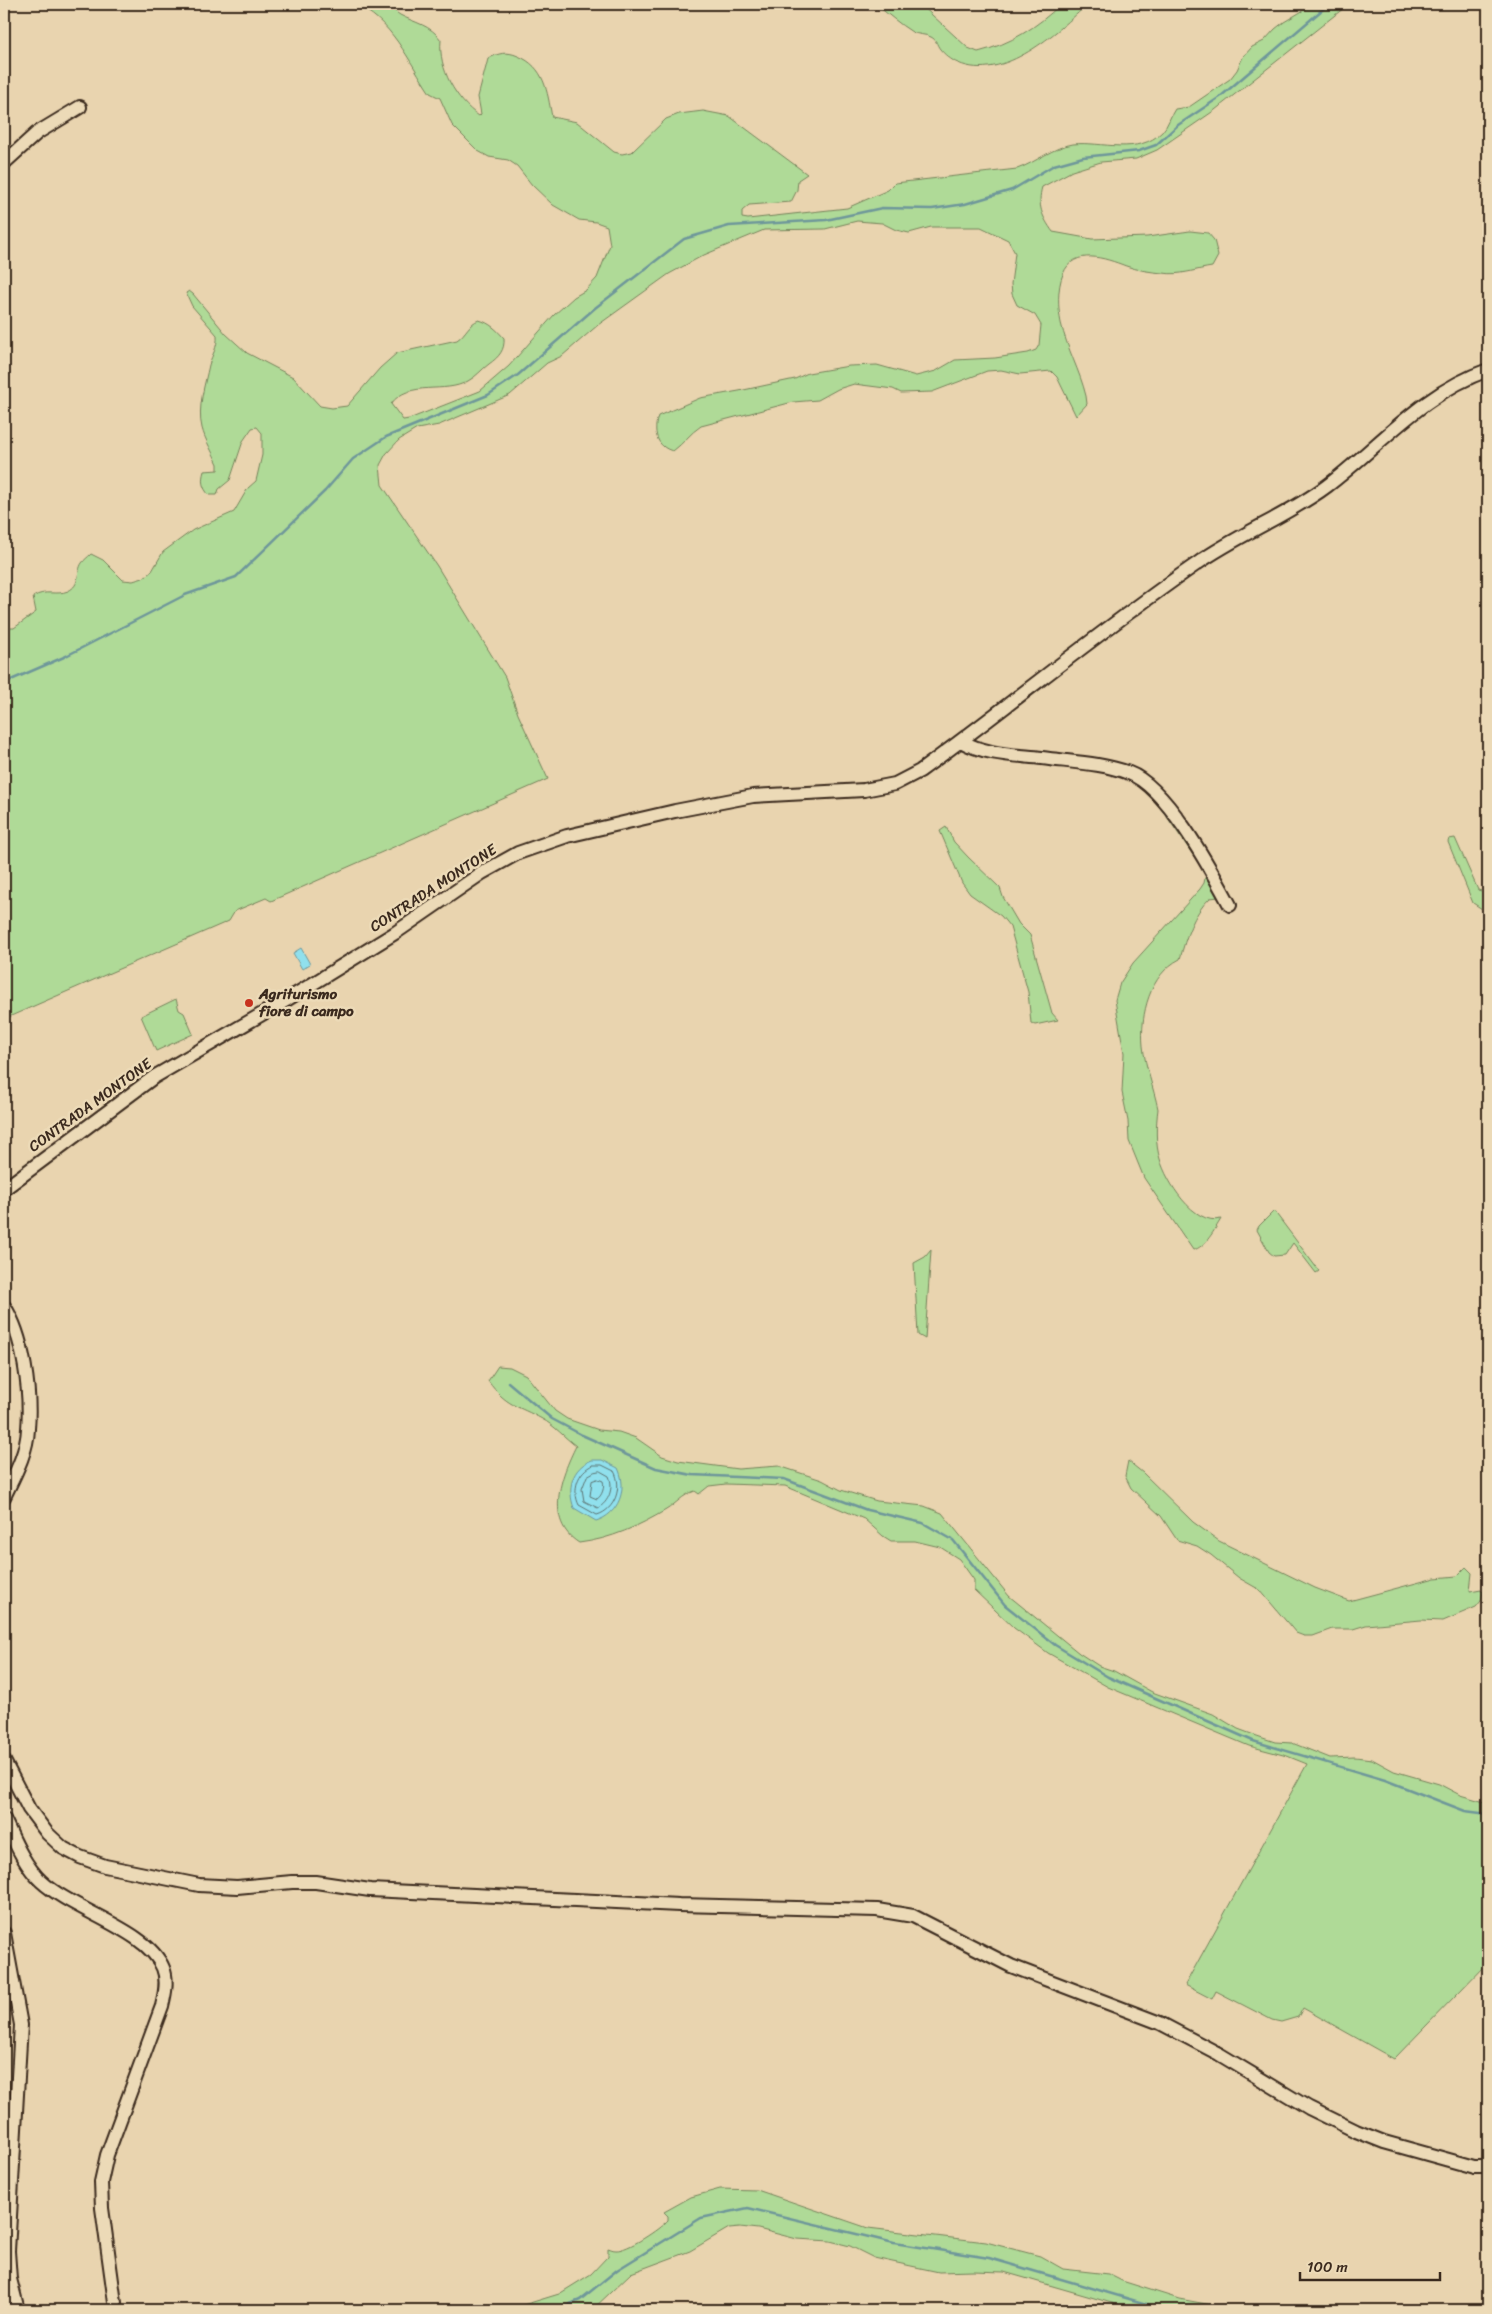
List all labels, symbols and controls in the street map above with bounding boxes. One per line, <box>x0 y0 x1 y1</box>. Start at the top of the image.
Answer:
street label: CONTRADA MONTONE <box>364 836 503 939</box>
place label: Agriturismo fiore di campo <box>258 981 354 1024</box>
marker: Agriturismo fiore di campo <box>243 997 255 1009</box>
street label: CONTRADA MONTONE <box>23 1050 159 1159</box>
scale bar <box>1300 2249 1440 2281</box>
text: 100 m <box>1307 2254 1348 2280</box>

